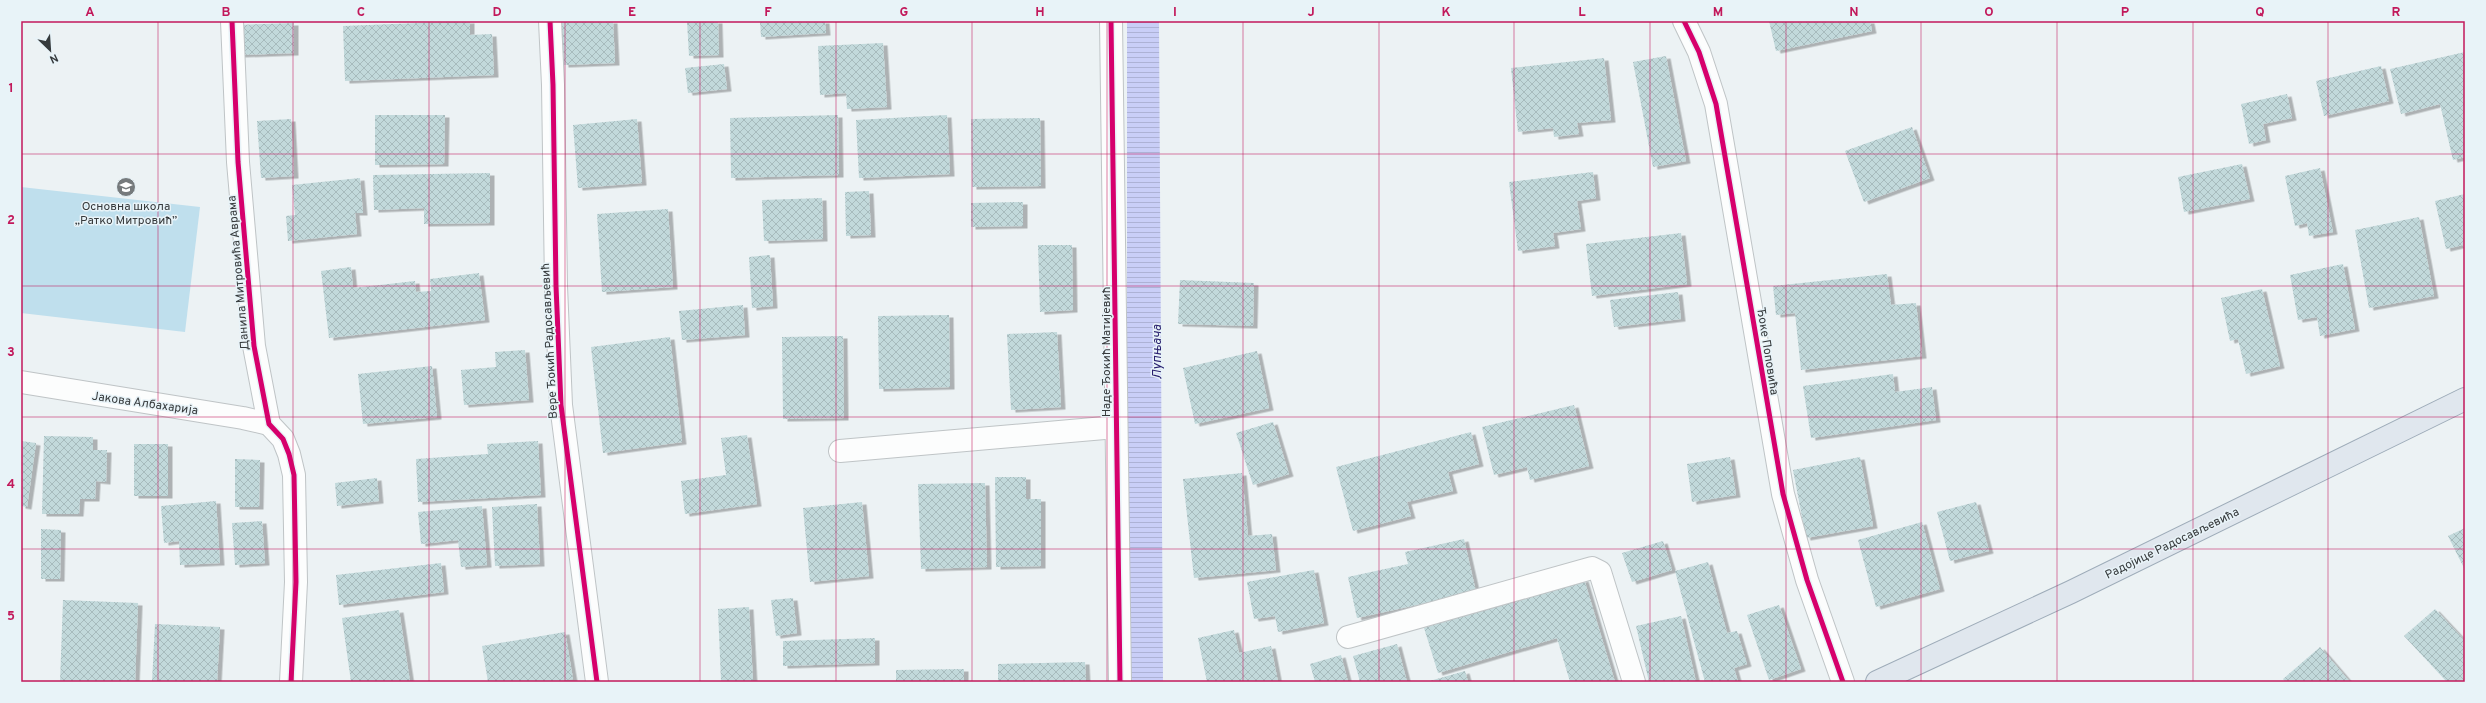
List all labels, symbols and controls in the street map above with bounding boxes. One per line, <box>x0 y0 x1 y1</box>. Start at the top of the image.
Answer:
text: A <box>85 5 95 21</box>
text: B <box>222 5 231 21</box>
text: C <box>357 5 365 21</box>
text: D <box>492 5 502 21</box>
text: E <box>628 5 636 21</box>
text: F <box>764 5 772 21</box>
text: G <box>900 5 909 21</box>
text: H <box>1035 5 1045 21</box>
text: I <box>1173 5 1177 21</box>
text: J <box>1307 5 1315 21</box>
text: K <box>1441 5 1451 21</box>
text: L <box>1578 5 1586 21</box>
text: M <box>1713 5 1723 21</box>
text: N <box>1849 5 1859 21</box>
text: O <box>1984 5 1994 21</box>
text: P <box>2121 5 2130 21</box>
text: Q <box>2255 5 2265 21</box>
text: R <box>2392 5 2401 21</box>
north arrow <box>30 30 70 70</box>
text: N <box>47 50 60 66</box>
text: 1 <box>8 81 14 97</box>
school or university icon: Основна школа „Ратко Митровић” <box>115 176 137 198</box>
street label: Данила Митровића Аврама <box>224 195 254 351</box>
place label: Основна школа „Ратко Митровић” <box>75 199 177 229</box>
text: 2 <box>7 213 15 229</box>
street label: Вере Ђокић Радосављевић <box>538 262 562 419</box>
street label: Наде Ђокић Матијевић <box>1099 287 1115 417</box>
street label: Ђоке Поповића <box>1752 306 1782 396</box>
water label: Лупњача <box>1150 324 1166 379</box>
text: 3 <box>7 345 15 361</box>
street label: Јакова Албахарија <box>91 389 199 419</box>
text: 4 <box>7 477 15 493</box>
street label: Радојице Радосављевића <box>2103 504 2242 583</box>
text: 5 <box>7 609 15 625</box>

